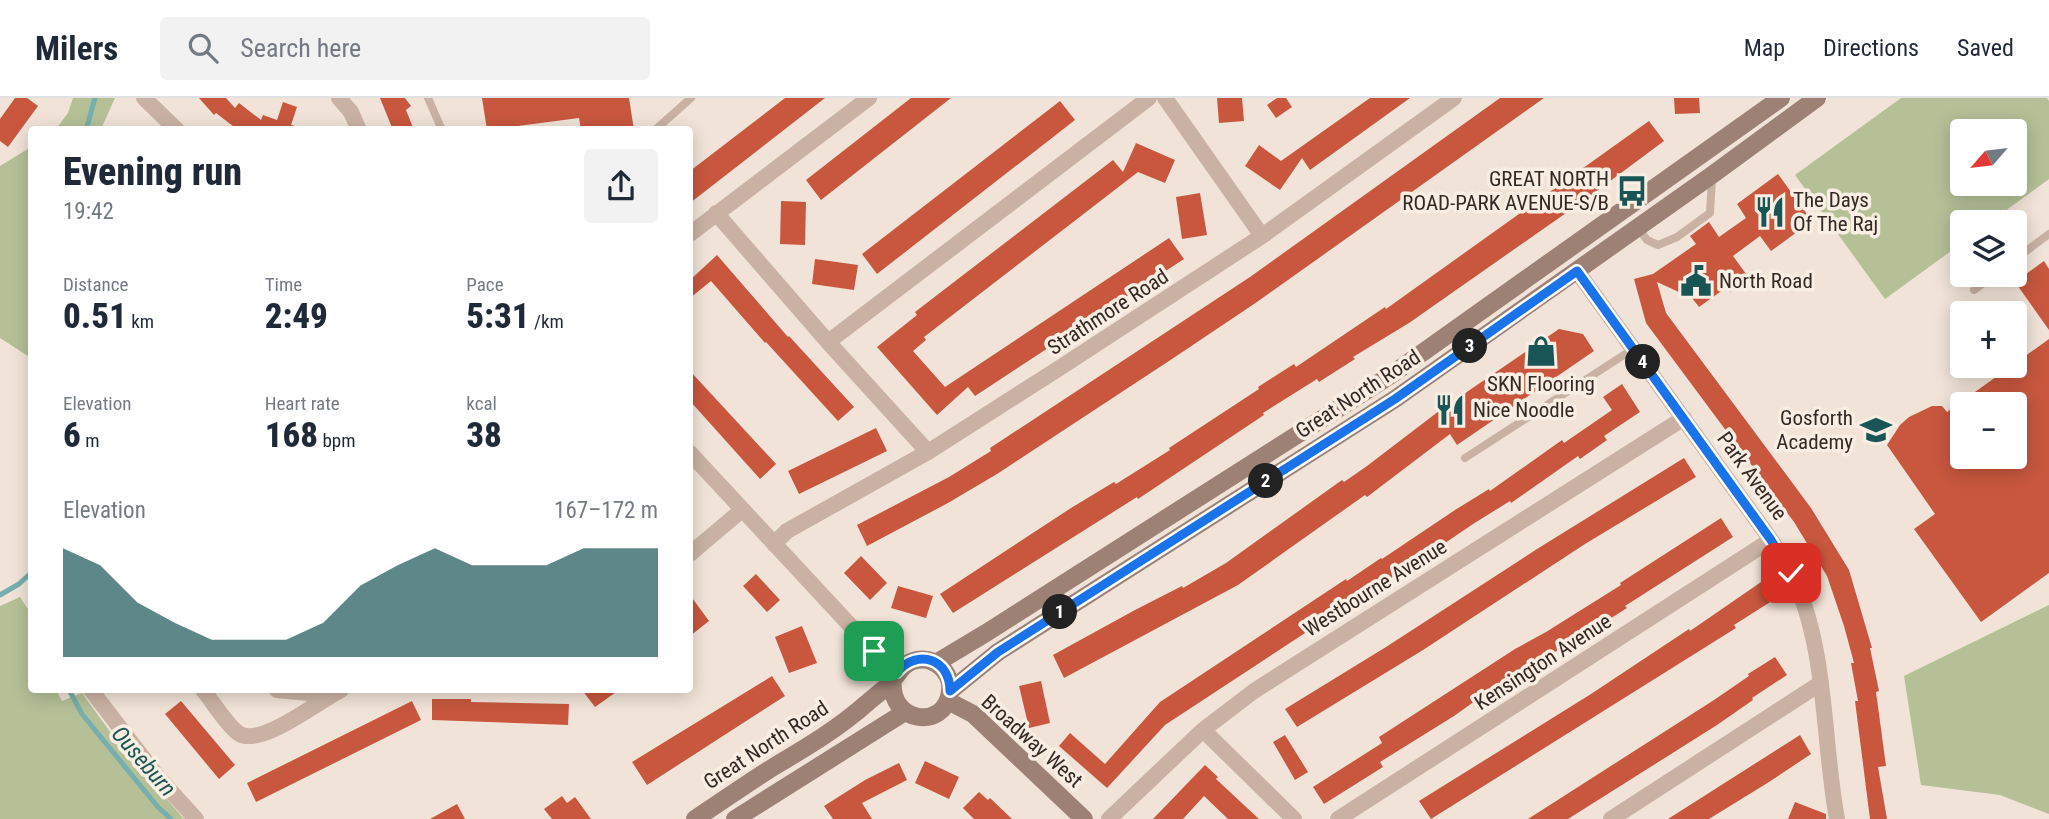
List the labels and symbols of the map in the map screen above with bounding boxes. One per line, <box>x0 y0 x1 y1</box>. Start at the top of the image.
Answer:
north arrow <box>1950 119 2026 196</box>
place label: GREAT NORTH ROAD-PARK AVENUE-S/B <box>1402 167 1609 215</box>
bus stop icon: GREAT NORTH ROAD-PARK AVENUE-S/B <box>1615 174 1649 208</box>
place label: The Days Of The Raj <box>1793 188 1878 236</box>
restaurant icon: The Days Of The Raj <box>1753 195 1787 229</box>
street label: Strathmore Road <box>1043 264 1173 360</box>
public building icon: North Road <box>1679 264 1713 298</box>
place label: North Road <box>1719 269 1813 293</box>
pin: 3 <box>1452 328 1488 364</box>
shop icon: SKN Flooring <box>1524 334 1558 368</box>
pin: 4 <box>1626 344 1660 380</box>
street label: Great North Road <box>1291 345 1425 443</box>
place label: SKN Flooring <box>1487 372 1595 396</box>
restaurant icon: Nice Noodle <box>1433 393 1467 427</box>
place label: Nice Noodle <box>1473 398 1575 422</box>
place label: Gosforth Academy <box>1776 406 1853 454</box>
school or university icon: Gosforth Academy <box>1859 413 1893 447</box>
street label: Park Avenue <box>1712 427 1792 525</box>
pin: 2 <box>1248 464 1284 498</box>
street label: Westbourne Avenue <box>1299 534 1451 642</box>
pin <box>1761 543 1821 603</box>
pin: 1 <box>1042 594 1078 630</box>
street label: Kensington Avenue <box>1470 609 1616 715</box>
pin <box>844 621 904 681</box>
street label: Broadway West <box>977 690 1087 792</box>
street label: Great North Road <box>699 696 833 794</box>
water label: Ouseburn <box>106 721 181 802</box>

